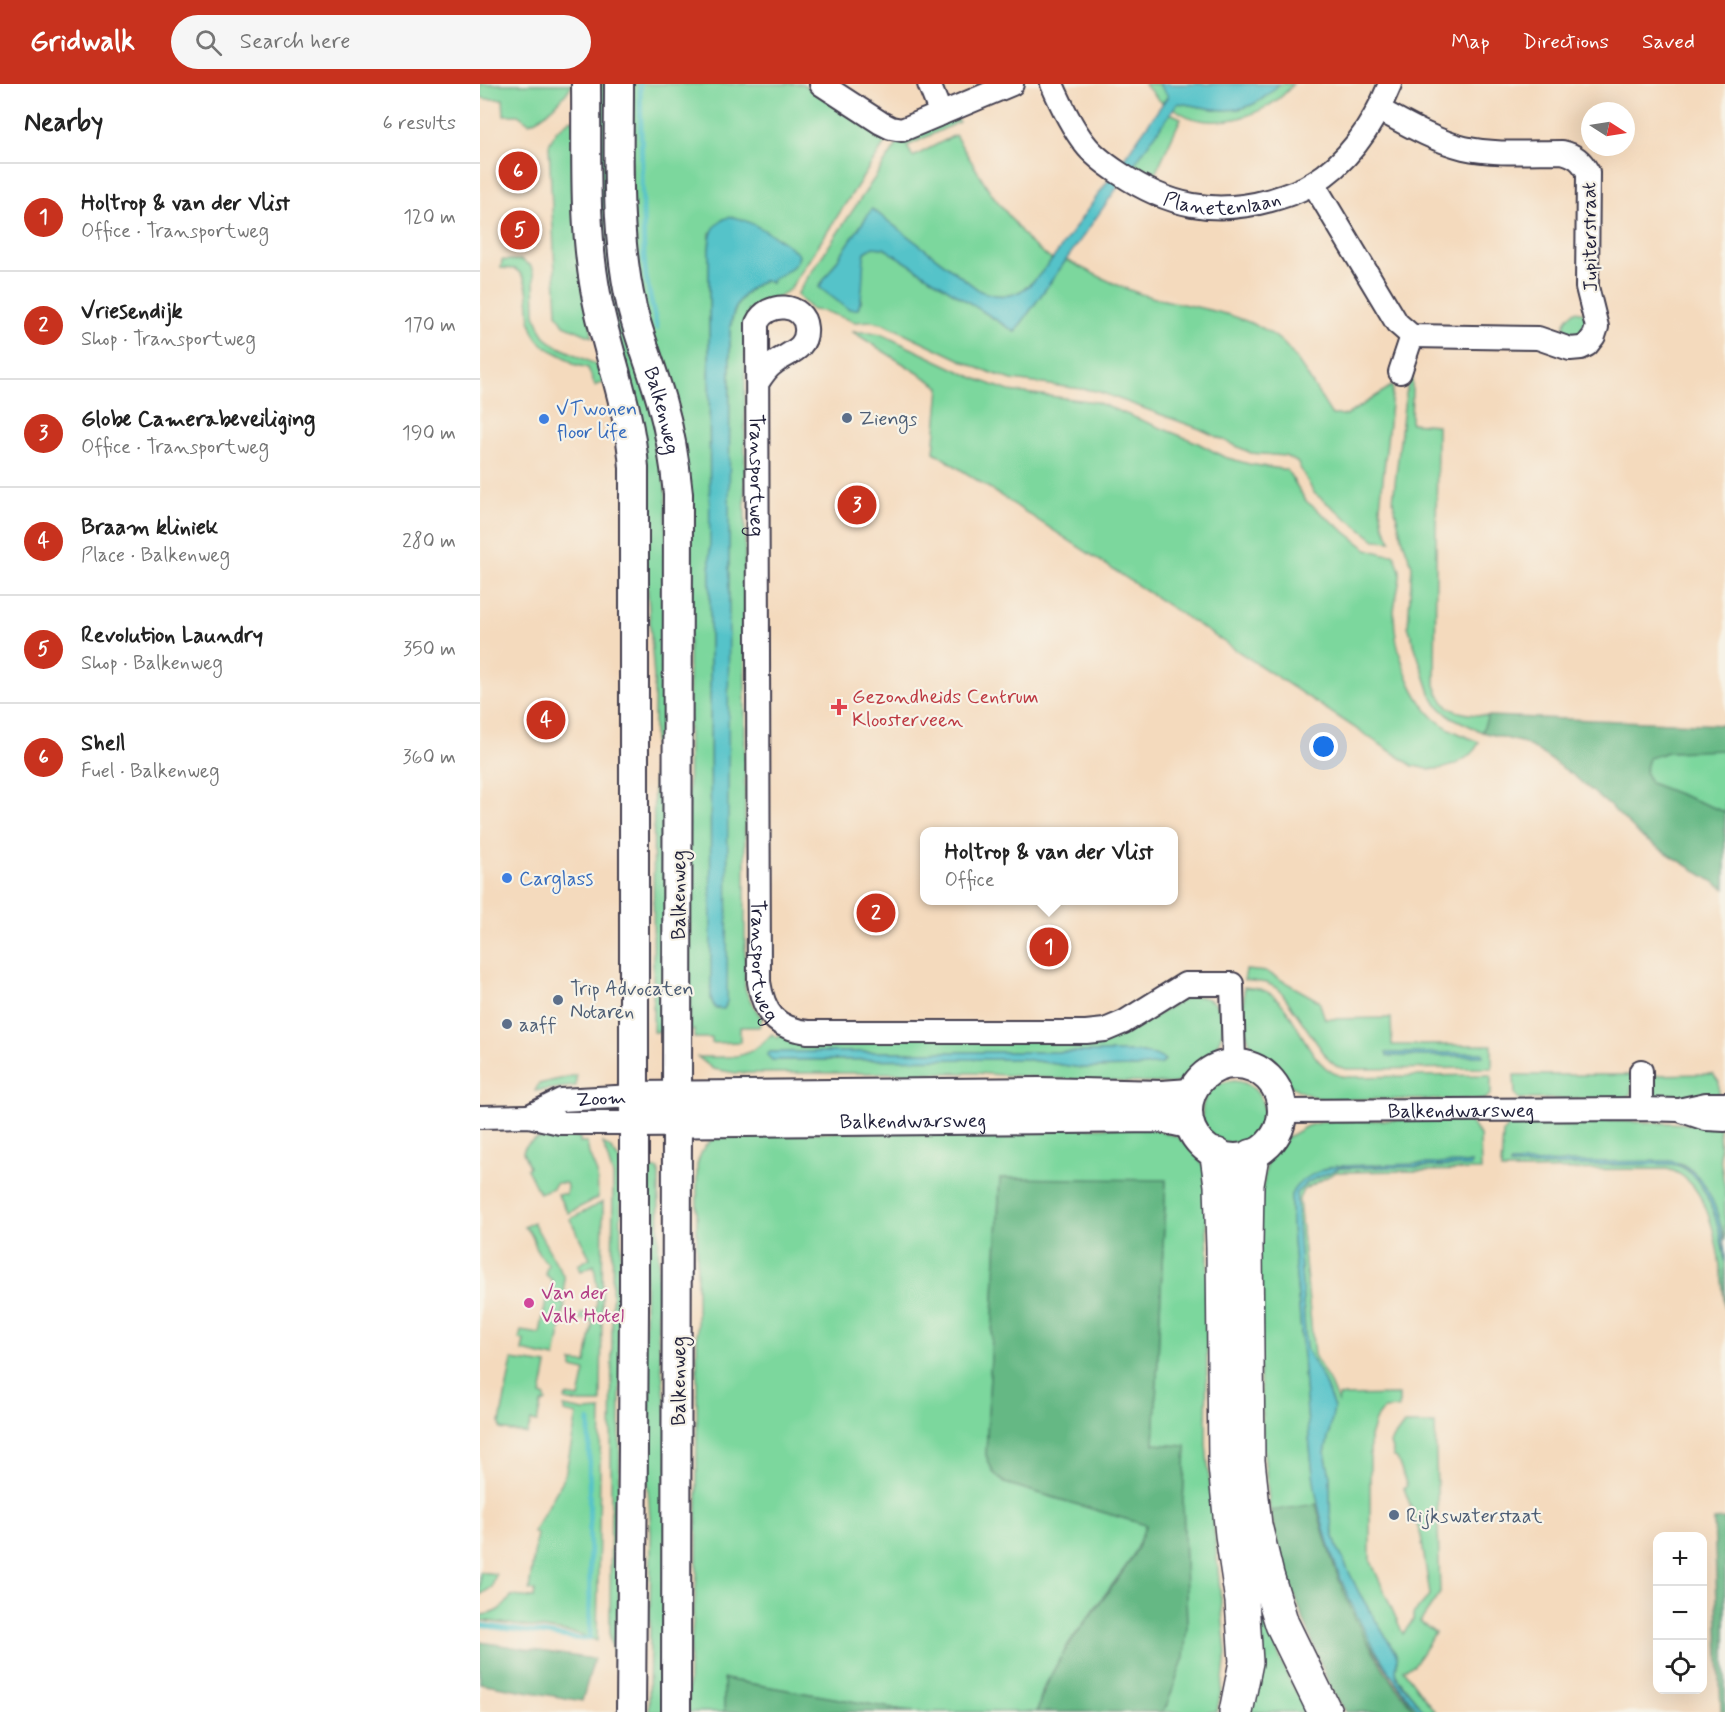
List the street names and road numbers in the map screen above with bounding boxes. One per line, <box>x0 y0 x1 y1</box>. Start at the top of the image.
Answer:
street label: Jupiterstraat <box>1576 182 1605 292</box>
street label: Planetenlaan <box>1160 186 1284 222</box>
street label: Balkenweg <box>636 364 685 457</box>
street label: Transportweg <box>742 414 770 537</box>
street label: Balkenweg <box>666 850 694 940</box>
street label: Transportweg <box>743 900 784 1029</box>
street label: Zoom <box>575 1084 627 1114</box>
street label: Balkendwarsweg <box>1388 1098 1534 1125</box>
street label: Balkendwarsweg <box>840 1108 986 1136</box>
street label: Balkenweg <box>666 1336 694 1426</box>

